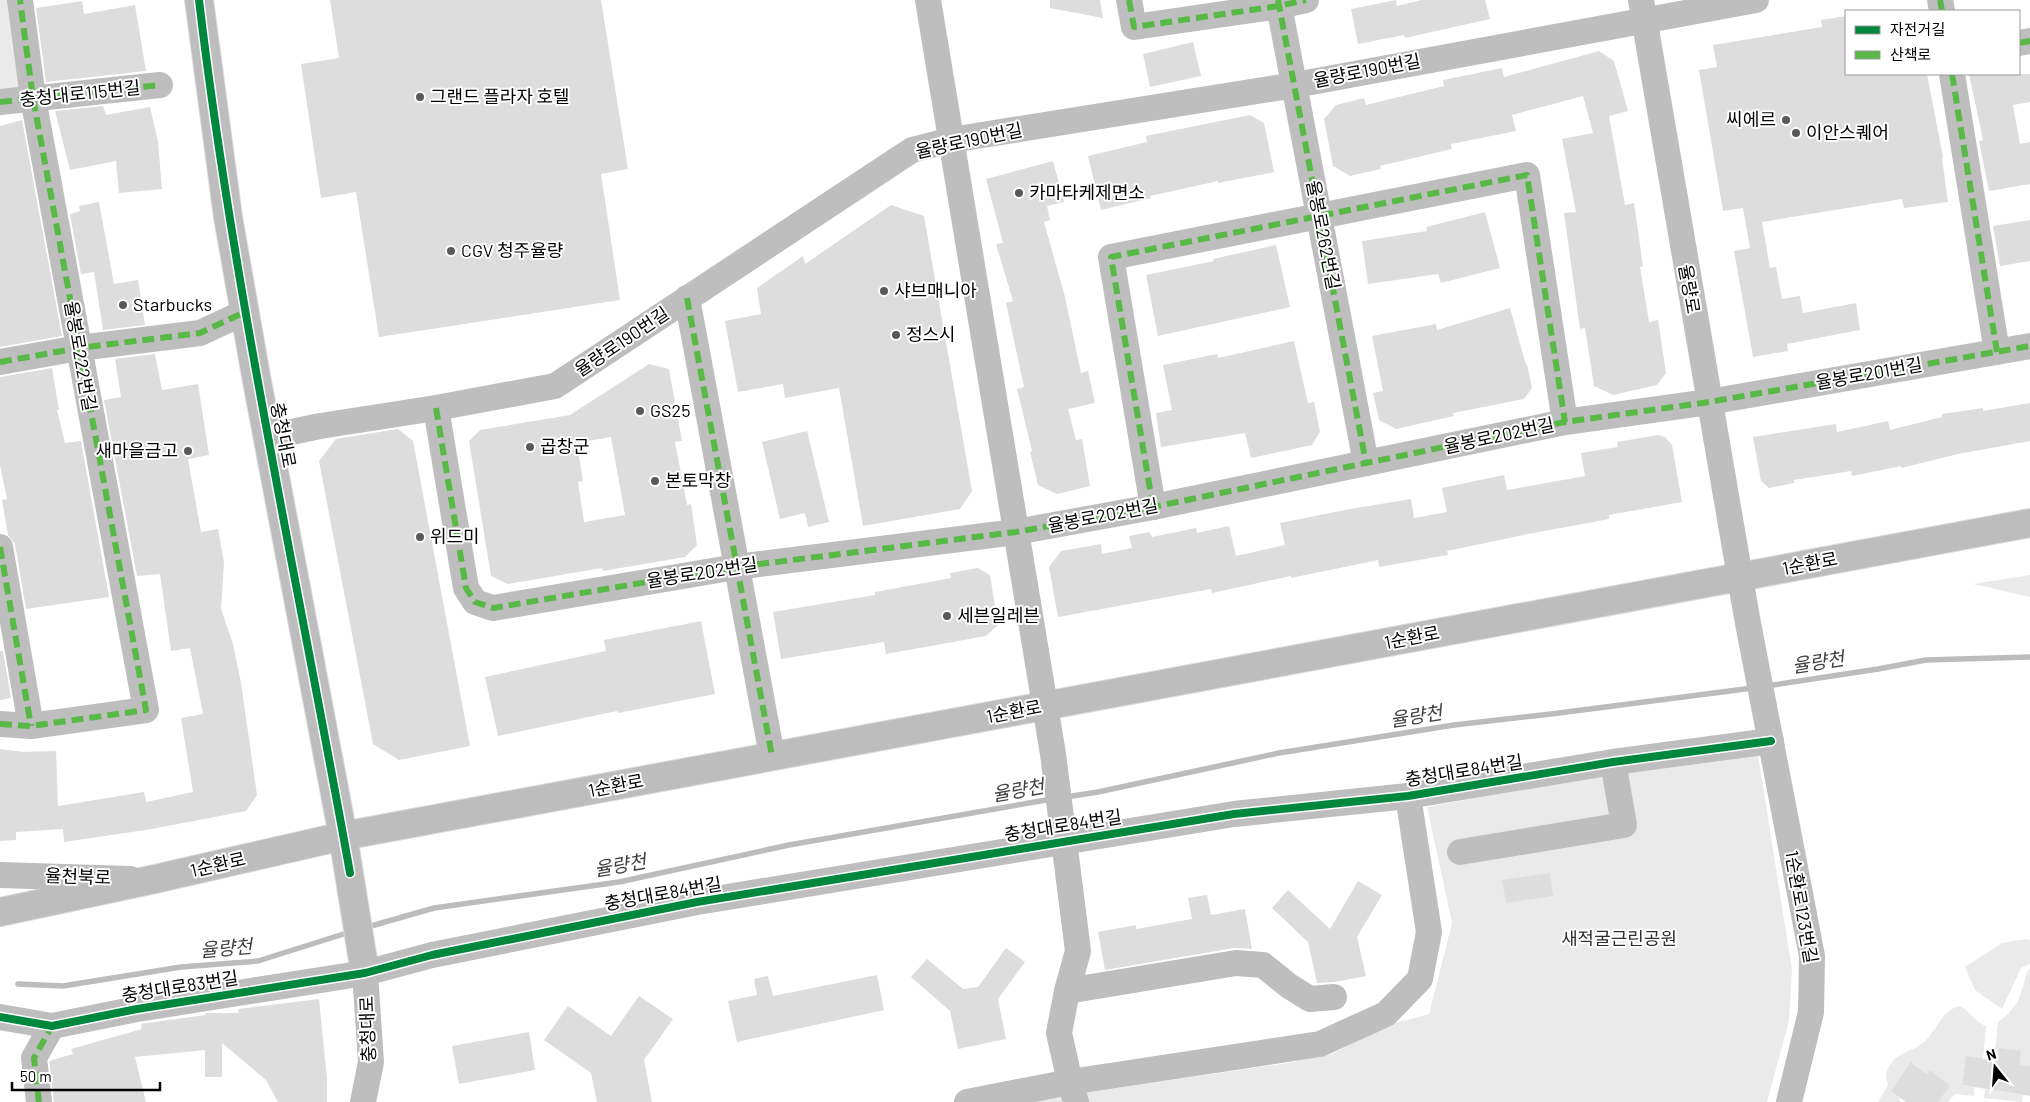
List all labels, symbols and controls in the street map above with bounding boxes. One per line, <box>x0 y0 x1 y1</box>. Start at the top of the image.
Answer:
legend <box>1845 10 2020 75</box>
text: 자전거길 <box>1890 20 1945 38</box>
text: 산책로 <box>1890 45 1931 63</box>
street label: 율량로190번길 <box>1311 49 1422 91</box>
street label: 충청대로115번길 <box>18 76 141 110</box>
place label: 그랜드 플라자 호텔 <box>430 85 570 107</box>
marker: 그랜드 플라자 호텔 <box>414 91 426 103</box>
place label: 씨에르 <box>1726 108 1776 130</box>
marker: 씨에르 <box>1780 114 1792 126</box>
street label: 율량로190번길 <box>913 118 1024 162</box>
place label: 이안스퀘어 <box>1806 121 1889 143</box>
marker: 이안스퀘어 <box>1790 127 1802 139</box>
street label: 율봉로262번길 <box>1303 178 1345 292</box>
place label: 카마타케제면소 <box>1029 181 1145 203</box>
marker: 카마타케제면소 <box>1013 187 1025 199</box>
place label: CGV 청주율량 <box>461 239 563 261</box>
marker: CGV 청주율량 <box>445 245 457 257</box>
street label: 율량로 <box>1675 262 1705 315</box>
place label: 샤브매니아 <box>894 279 977 301</box>
marker: 샤브매니아 <box>878 285 890 297</box>
place label: Starbucks <box>133 293 212 315</box>
street label: 율봉로222번길 <box>60 299 102 413</box>
marker: Starbucks <box>117 299 129 311</box>
street label: 율량로190번길 <box>570 302 673 381</box>
place label: 정스시 <box>906 323 956 345</box>
marker: 정스시 <box>890 329 902 341</box>
street label: 율봉로201번길 <box>1814 353 1924 393</box>
place label: GS25 <box>650 399 690 421</box>
street label: 충청대로 <box>267 400 301 469</box>
marker: GS25 <box>634 405 646 417</box>
street label: 율봉로202번길 <box>1442 413 1556 457</box>
place label: 곱창군 <box>540 435 590 457</box>
place label: 새마을금고 <box>95 439 178 461</box>
marker: 곱창군 <box>524 441 536 453</box>
marker: 새마을금고 <box>182 445 194 457</box>
place label: 본토막창 <box>665 469 731 491</box>
marker: 본토막창 <box>649 475 661 487</box>
street label: 율봉로202번길 <box>1046 494 1160 537</box>
place label: 위드미 <box>430 525 480 547</box>
marker: 위드미 <box>414 531 426 543</box>
street label: 1순환로 <box>1780 547 1839 579</box>
street label: 율봉로202번길 <box>645 552 759 592</box>
place label: 세븐일레븐 <box>957 604 1040 626</box>
marker: 세븐일레븐 <box>941 610 953 622</box>
street label: 1순환로 <box>1382 621 1441 653</box>
water label: 율량천 <box>1790 646 1847 677</box>
street label: 1순환로 <box>984 695 1043 727</box>
water label: 율량천 <box>1388 700 1445 731</box>
street label: 충청대로84번길 <box>1404 750 1524 790</box>
street label: 1순환로 <box>586 769 645 801</box>
water label: 율량천 <box>990 773 1047 805</box>
street label: 충청대로84번길 <box>1003 805 1123 845</box>
street label: 1순환로 <box>188 847 248 881</box>
water label: 율량천 <box>592 848 649 880</box>
street label: 1순환로123번길 <box>1781 849 1823 965</box>
street label: 율천북로 <box>45 864 112 888</box>
street label: 충청대로84번길 <box>602 872 723 914</box>
park label: 새적굴근린공원 <box>1561 927 1677 949</box>
water label: 율량천 <box>199 934 255 961</box>
street label: 충청대로83번길 <box>120 966 240 1006</box>
street label: 충청대로 <box>355 996 379 1063</box>
north arrow <box>1970 1042 2020 1092</box>
text: N <box>1984 1045 1998 1064</box>
scale bar <box>12 1060 160 1092</box>
text: 50 m <box>20 1067 52 1085</box>

